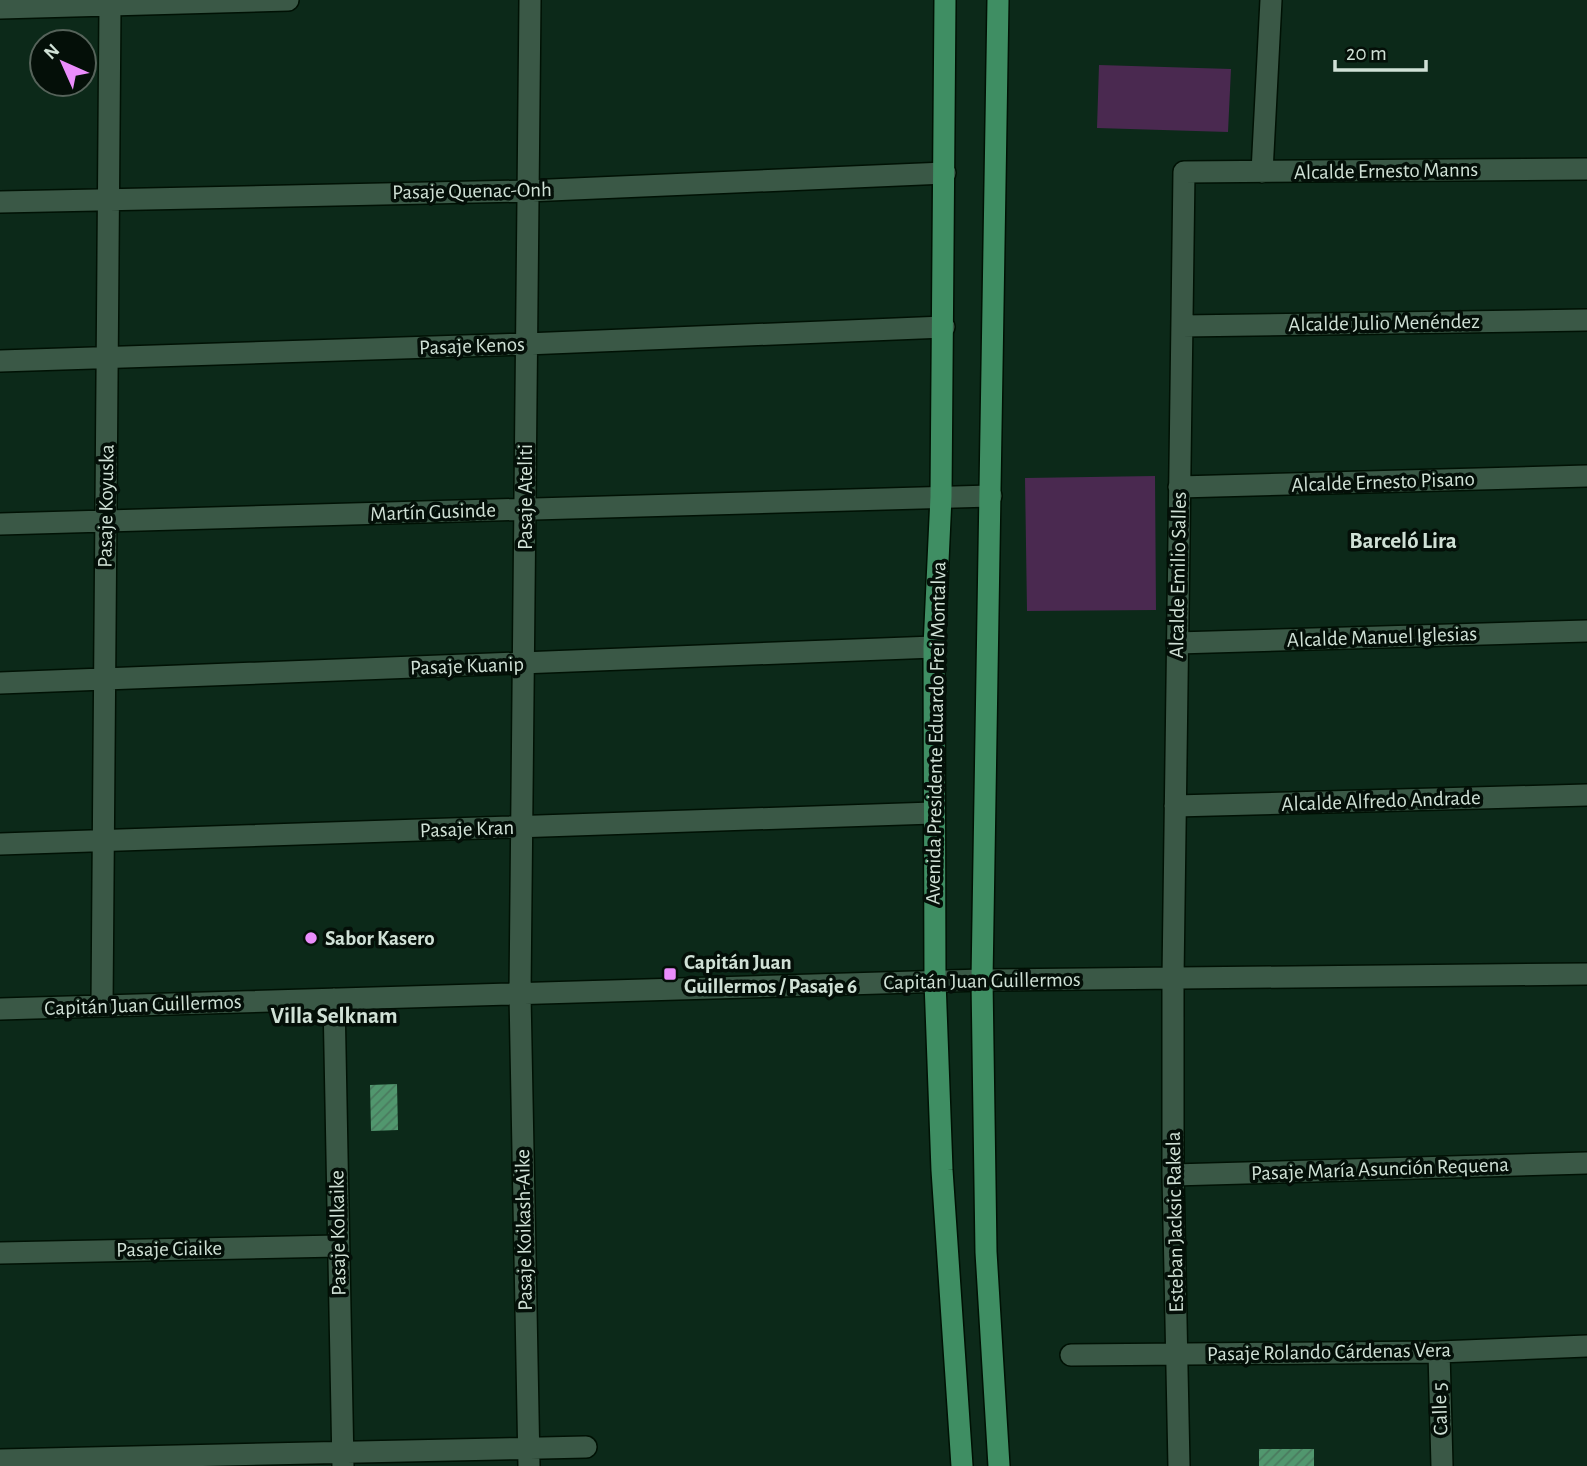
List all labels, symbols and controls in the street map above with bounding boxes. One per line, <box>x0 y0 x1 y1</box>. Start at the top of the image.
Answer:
north arrow <box>28 28 98 98</box>
scale bar <box>1335 28 1426 72</box>
text: N <box>41 41 63 63</box>
text: 20 m <box>1346 43 1387 64</box>
street label: Alcalde Ernesto Manns <box>1294 159 1478 183</box>
street label: Pasaje Quenac-Onh <box>392 179 552 203</box>
street label: Alcalde Julio Menéndez <box>1288 311 1480 335</box>
street label: Pasaje Kenos <box>419 334 525 358</box>
street label: Pasaje Koyuska <box>94 444 118 568</box>
street label: Pasaje Ateliti <box>515 444 536 550</box>
street label: Alcalde Ernesto Pisano <box>1291 468 1475 496</box>
street label: Alcalde Emilio Salles <box>1166 491 1190 659</box>
street label: Martín Gusinde <box>370 499 496 525</box>
district label: Barceló Lira <box>1349 530 1457 553</box>
street label: Avenida Presidente Eduardo Frei Montalva <box>923 561 949 905</box>
street label: Alcalde Manuel Iglesias <box>1287 623 1477 651</box>
street label: Pasaje Kuanip <box>410 654 524 678</box>
street label: Alcalde Alfredo Andrade <box>1281 787 1481 815</box>
street label: Pasaje Kran <box>419 817 515 841</box>
place label: Sabor Kasero <box>325 928 435 949</box>
marker: Sabor Kasero <box>303 930 319 946</box>
place label: Capitán Juan Guillermos / Pasaje 6 <box>684 952 857 997</box>
marker: Capitán Juan Guillermos / Pasaje 6 <box>662 966 678 982</box>
street label: Capitán Juan Guillermos <box>883 969 1081 993</box>
street label: Capitán Juan Guillermos <box>44 991 242 1019</box>
district label: Villa Selknam <box>270 1005 398 1028</box>
street label: Esteban Jacksic Rakela <box>1163 1131 1187 1313</box>
street label: Pasaje Koikash-Aike <box>512 1149 536 1311</box>
street label: Pasaje María Asunción Requena <box>1251 1154 1510 1184</box>
street label: Pasaje Kolkaike <box>326 1170 350 1296</box>
street label: Pasaje Ciaike <box>116 1238 222 1260</box>
street label: Pasaje Rolando Cárdenas Vera <box>1207 1339 1451 1365</box>
street label: Calle 5 <box>1429 1382 1451 1436</box>

